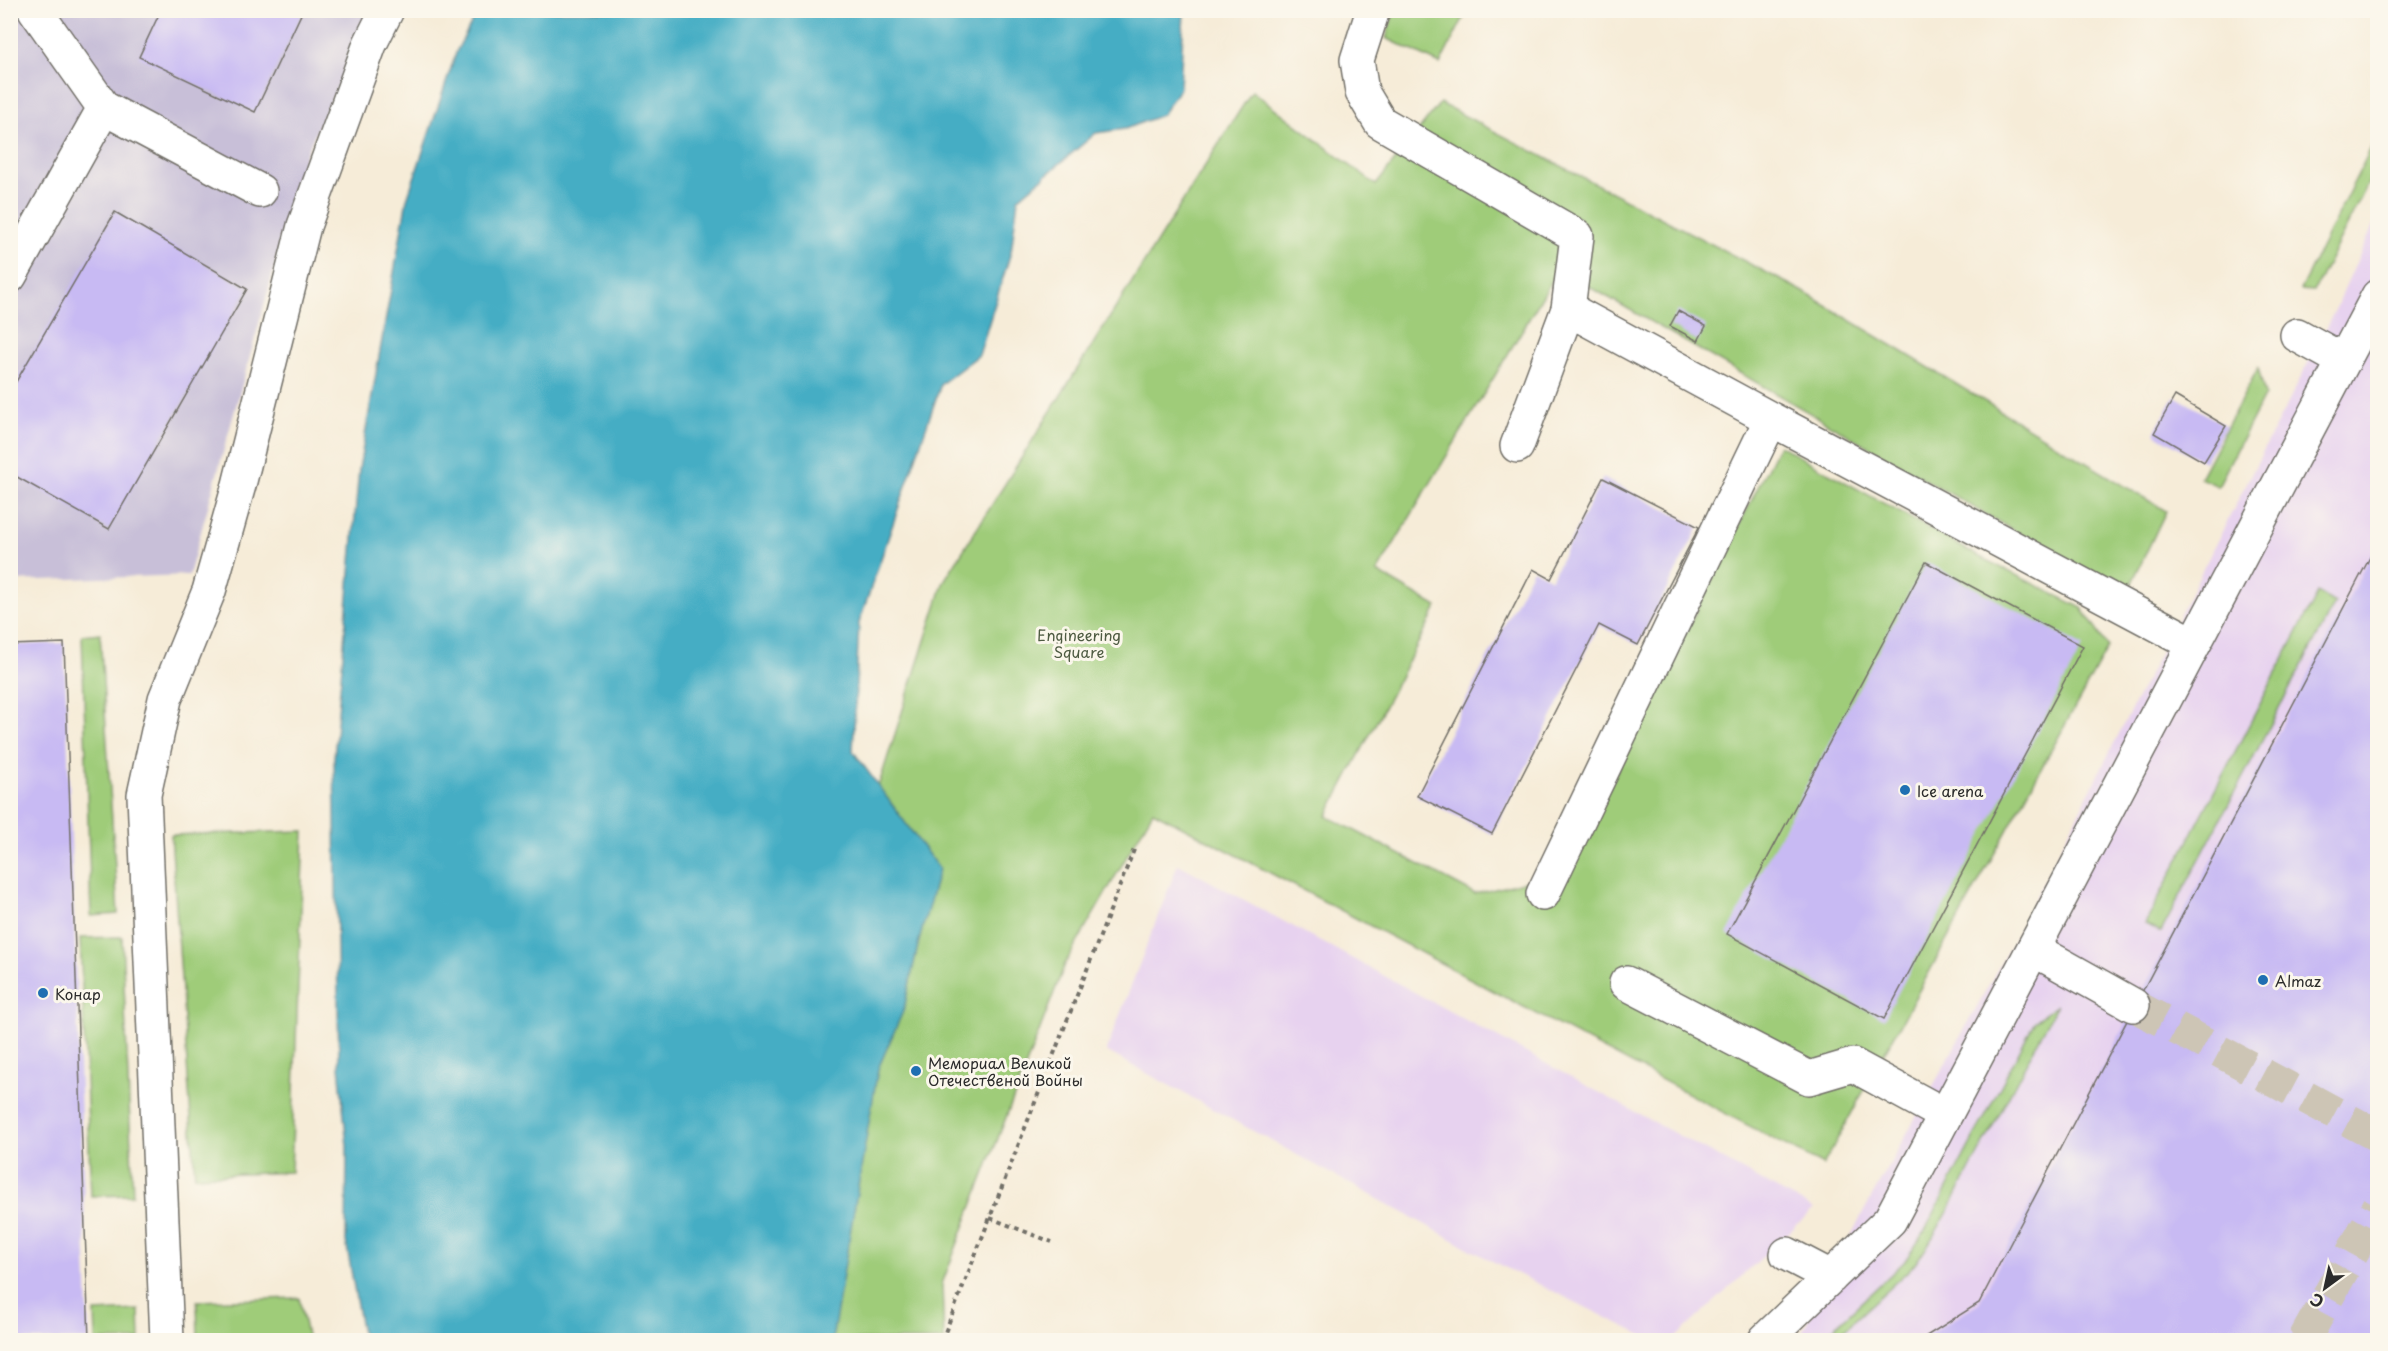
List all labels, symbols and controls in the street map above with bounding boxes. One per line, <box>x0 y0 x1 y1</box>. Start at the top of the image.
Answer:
park label: Engineering Square <box>1037 623 1121 663</box>
place label: Ice arena <box>1917 779 1984 802</box>
marker: Ice arena <box>1898 783 1912 797</box>
place label: Almaz <box>2275 969 2321 992</box>
marker: Almaz <box>2256 973 2270 987</box>
place label: Конар <box>55 982 101 1005</box>
marker: Конар <box>36 986 50 1000</box>
place label: Мемориал Великой Отечественой Войны <box>928 1051 1083 1091</box>
marker: Мемориал Великой Отечественой Войны <box>909 1064 923 1078</box>
north arrow <box>2295 1258 2355 1318</box>
text: С <box>2305 1288 2328 1315</box>

